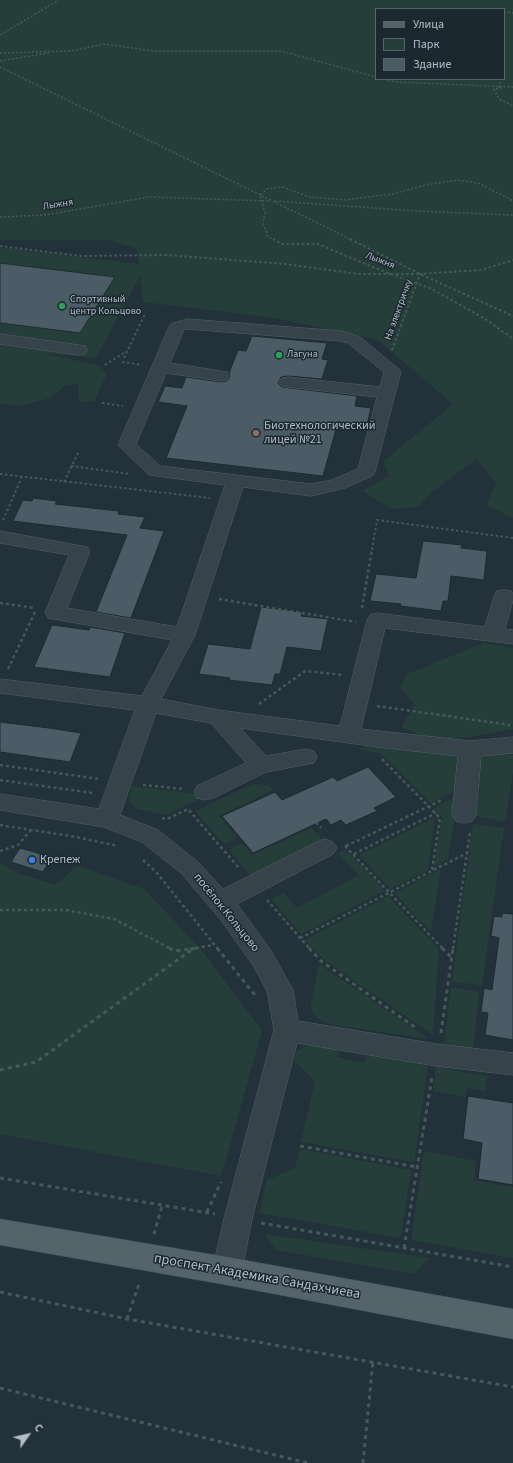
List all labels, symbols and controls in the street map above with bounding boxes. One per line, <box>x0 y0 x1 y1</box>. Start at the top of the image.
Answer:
legend <box>375 8 505 80</box>
text: Улица <box>413 16 444 33</box>
text: Парк <box>413 36 439 53</box>
text: Здание <box>413 56 452 73</box>
street label: Лыжня <box>42 197 74 213</box>
street label: Лыжня <box>364 250 396 272</box>
street label: На электричку <box>382 278 416 342</box>
place label: Спортивный центр Кольцово <box>70 294 141 318</box>
marker: Спортивный центр Кольцово <box>57 301 67 311</box>
place label: Лагуна <box>287 349 318 361</box>
marker: Лагуна <box>274 350 284 360</box>
place label: Биотехнологический лицей №21 <box>264 419 376 447</box>
marker: Биотехнологический лицей №21 <box>251 428 261 438</box>
place label: Крепеж <box>40 853 80 867</box>
marker: Крепеж <box>27 855 37 865</box>
street label: посёлок Кольцово <box>190 871 262 955</box>
street label: проспект Академика Сандахчиева <box>153 1251 361 1303</box>
north arrow <box>8 1415 48 1455</box>
text: С <box>30 1421 46 1435</box>

